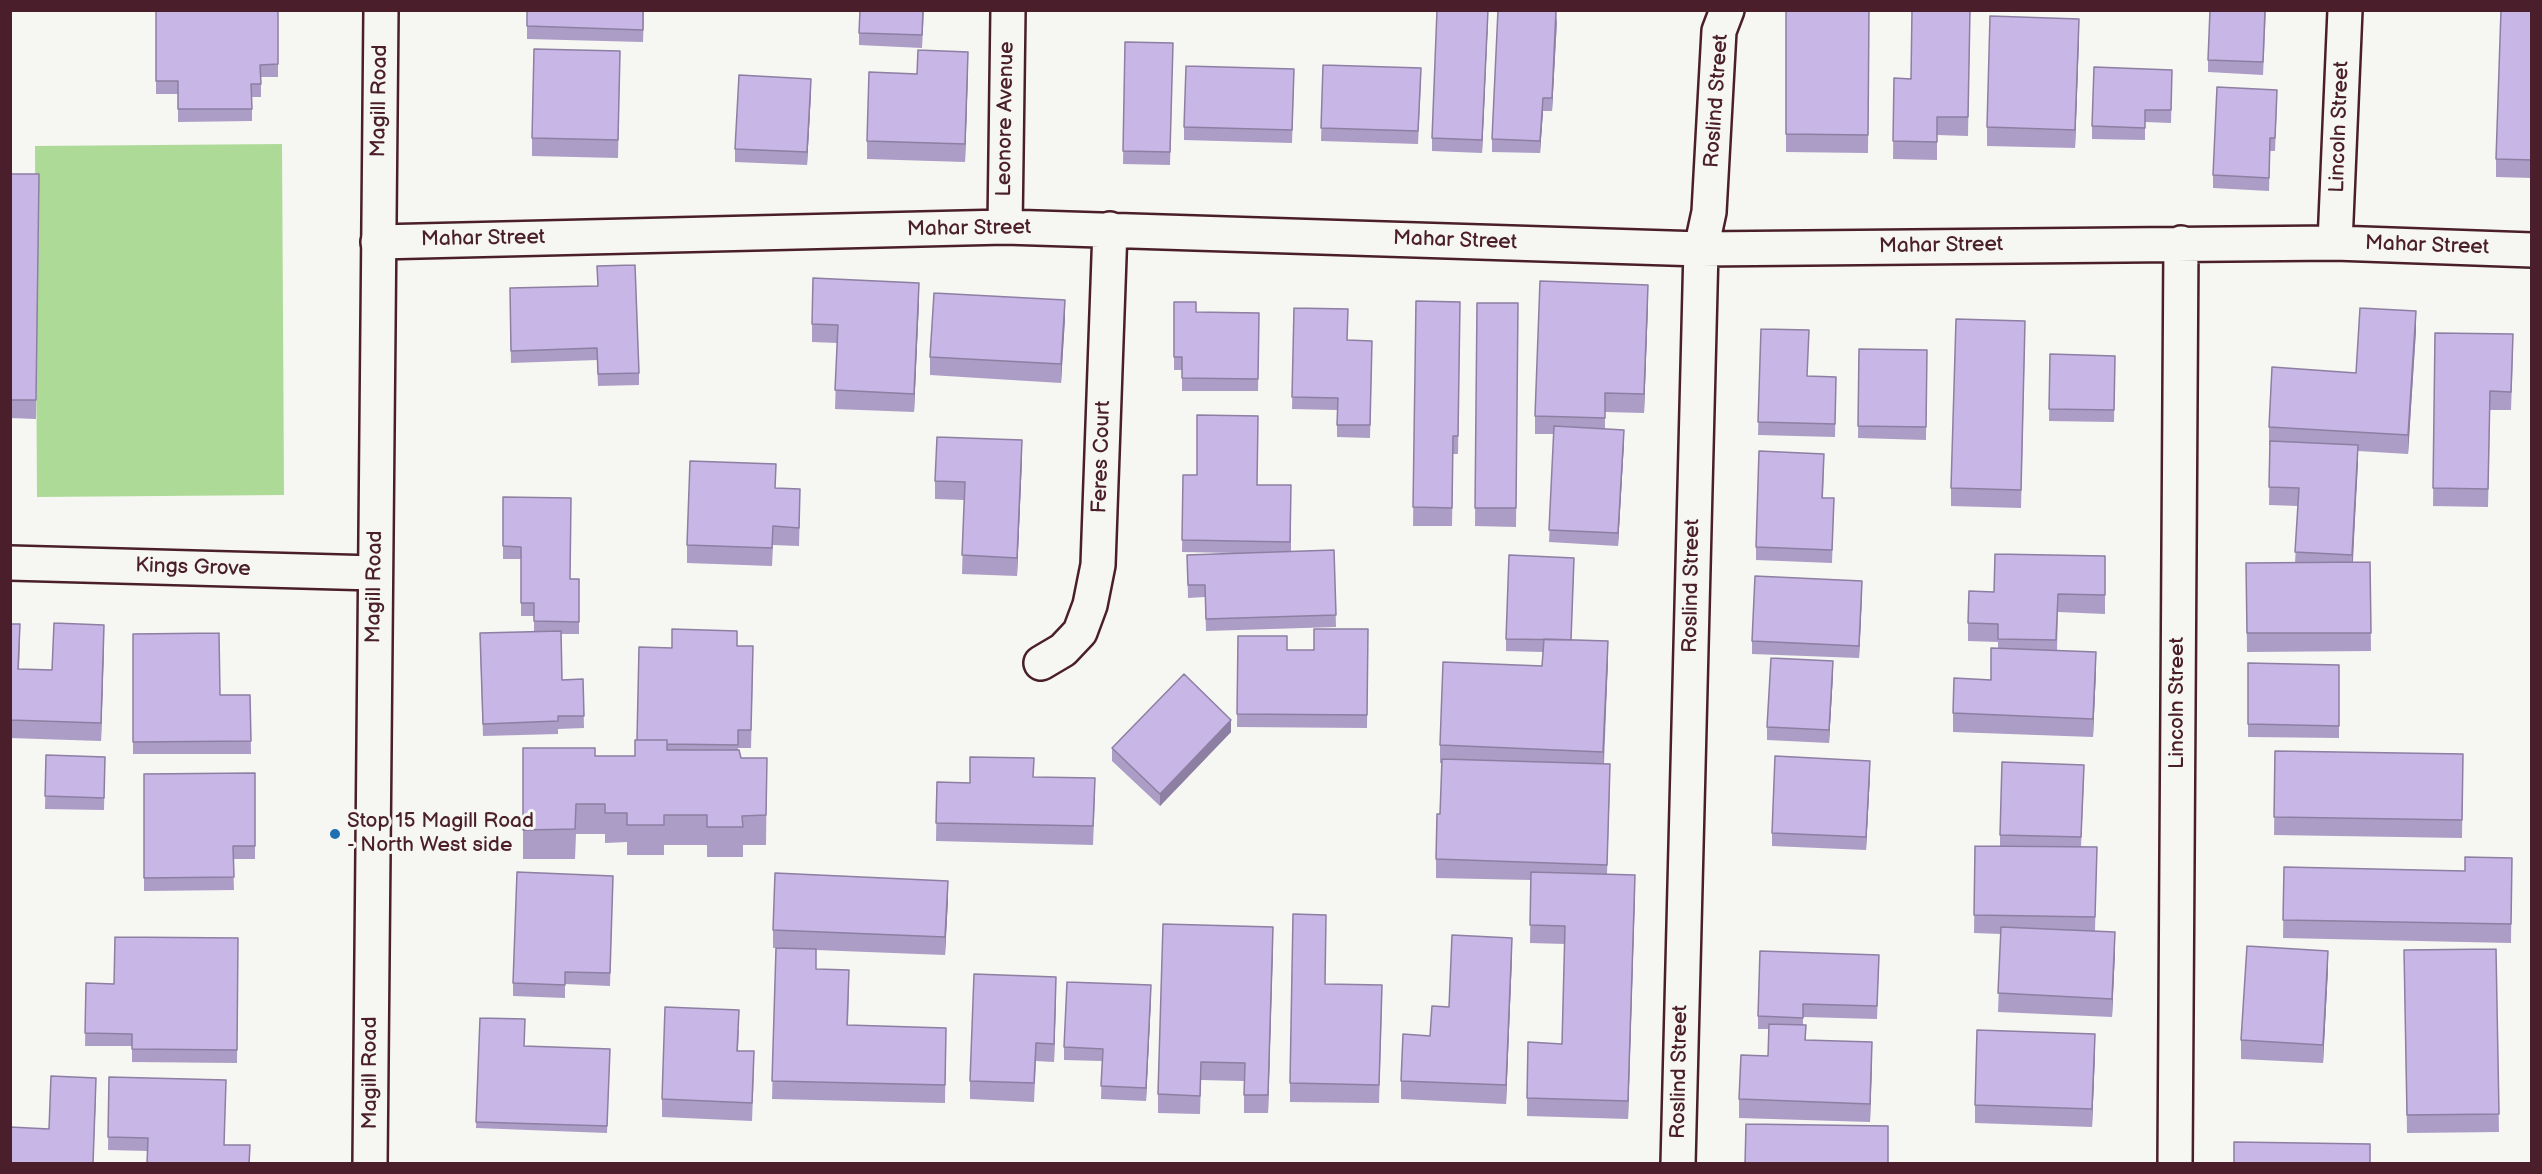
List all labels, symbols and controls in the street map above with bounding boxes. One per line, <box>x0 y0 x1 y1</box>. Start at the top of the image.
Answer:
street label: Roslind Street <box>1700 33 1734 169</box>
street label: Leonore Avenue <box>992 41 1020 197</box>
street label: Magill Road <box>366 44 394 158</box>
street label: Lincoln Street <box>2325 61 2355 193</box>
street label: Mahar Street <box>907 215 1031 243</box>
street label: Mahar Street <box>421 225 545 253</box>
street label: Mahar Street <box>1392 226 1518 256</box>
street label: Mahar Street <box>2364 231 2490 261</box>
street label: Mahar Street <box>1879 232 2003 260</box>
street label: Feres Court <box>1087 400 1117 514</box>
street label: Roslind Street <box>1678 519 1706 653</box>
street label: Magill Road <box>361 530 389 644</box>
street label: Kings Grove <box>135 553 251 583</box>
street label: Lincoln Street <box>2165 637 2191 769</box>
place label: Stop 15 Magill Road - North West side <box>347 809 534 859</box>
marker: Stop 15 Magill Road - North West side <box>328 827 342 841</box>
street label: Roslind Street <box>1666 1005 1694 1139</box>
street label: Magill Road <box>358 1017 384 1129</box>

